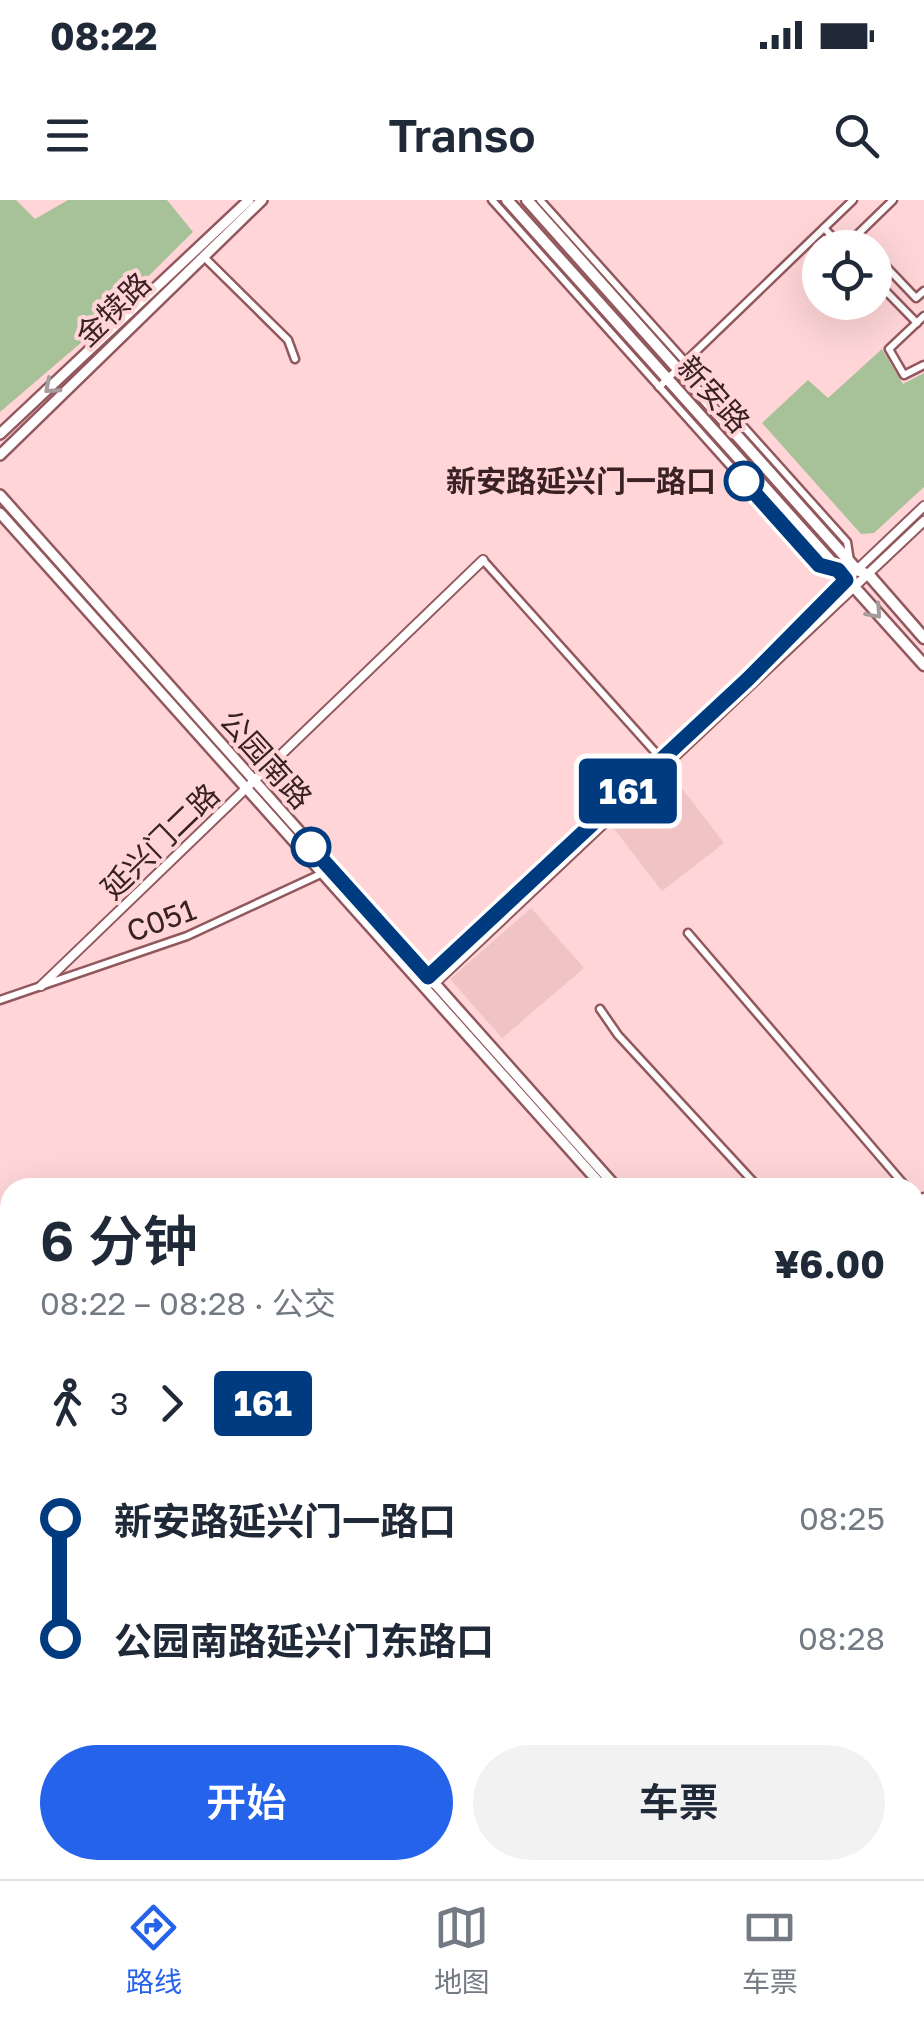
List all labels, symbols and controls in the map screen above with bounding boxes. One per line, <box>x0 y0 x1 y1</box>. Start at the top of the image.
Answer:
text: 08:22 <box>50 13 158 58</box>
icon: menu <box>40 108 95 163</box>
text: Transo <box>389 108 535 162</box>
icon: search <box>829 108 884 163</box>
map controls <box>802 230 892 320</box>
button: locate <box>802 230 892 320</box>
street label: 金犊路 <box>68 265 158 353</box>
street label: 新安路 <box>671 349 757 439</box>
one-way arrow <box>44 375 62 393</box>
marker: 新安路延兴门一路口 <box>725 462 763 500</box>
place label: 新安路延兴门一路口 <box>446 463 716 499</box>
one-way arrow <box>863 600 881 619</box>
street label: 公园南路 <box>212 702 320 816</box>
line badge: 161 <box>570 758 686 824</box>
text: 161 <box>599 770 657 812</box>
street label: 延兴门二路 <box>94 776 226 906</box>
unlabelled marker <box>292 828 330 866</box>
street label: C051 <box>122 891 200 949</box>
text: 6 分钟 <box>40 1207 198 1273</box>
text: ¥6.00 <box>774 1241 885 1286</box>
text: 08:22 – 08:28 · 公交 <box>40 1284 336 1322</box>
icon: walk <box>40 1376 95 1431</box>
icon: forward <box>144 1376 199 1431</box>
text: 161 <box>234 1382 292 1424</box>
text: 3 <box>110 1384 129 1422</box>
text: 新安路延兴门一路口 <box>114 1498 456 1543</box>
text: 08:25 <box>799 1499 885 1537</box>
text: 公园南路延兴门东路口 <box>114 1618 494 1663</box>
text: 08:28 <box>798 1619 885 1657</box>
button: 开始 <box>40 1745 453 1860</box>
button: 车票 <box>473 1745 885 1860</box>
tab: 路线 <box>126 1900 182 2000</box>
tab: 地图 <box>434 1900 490 2000</box>
tab: 车票 <box>742 1900 798 2000</box>

